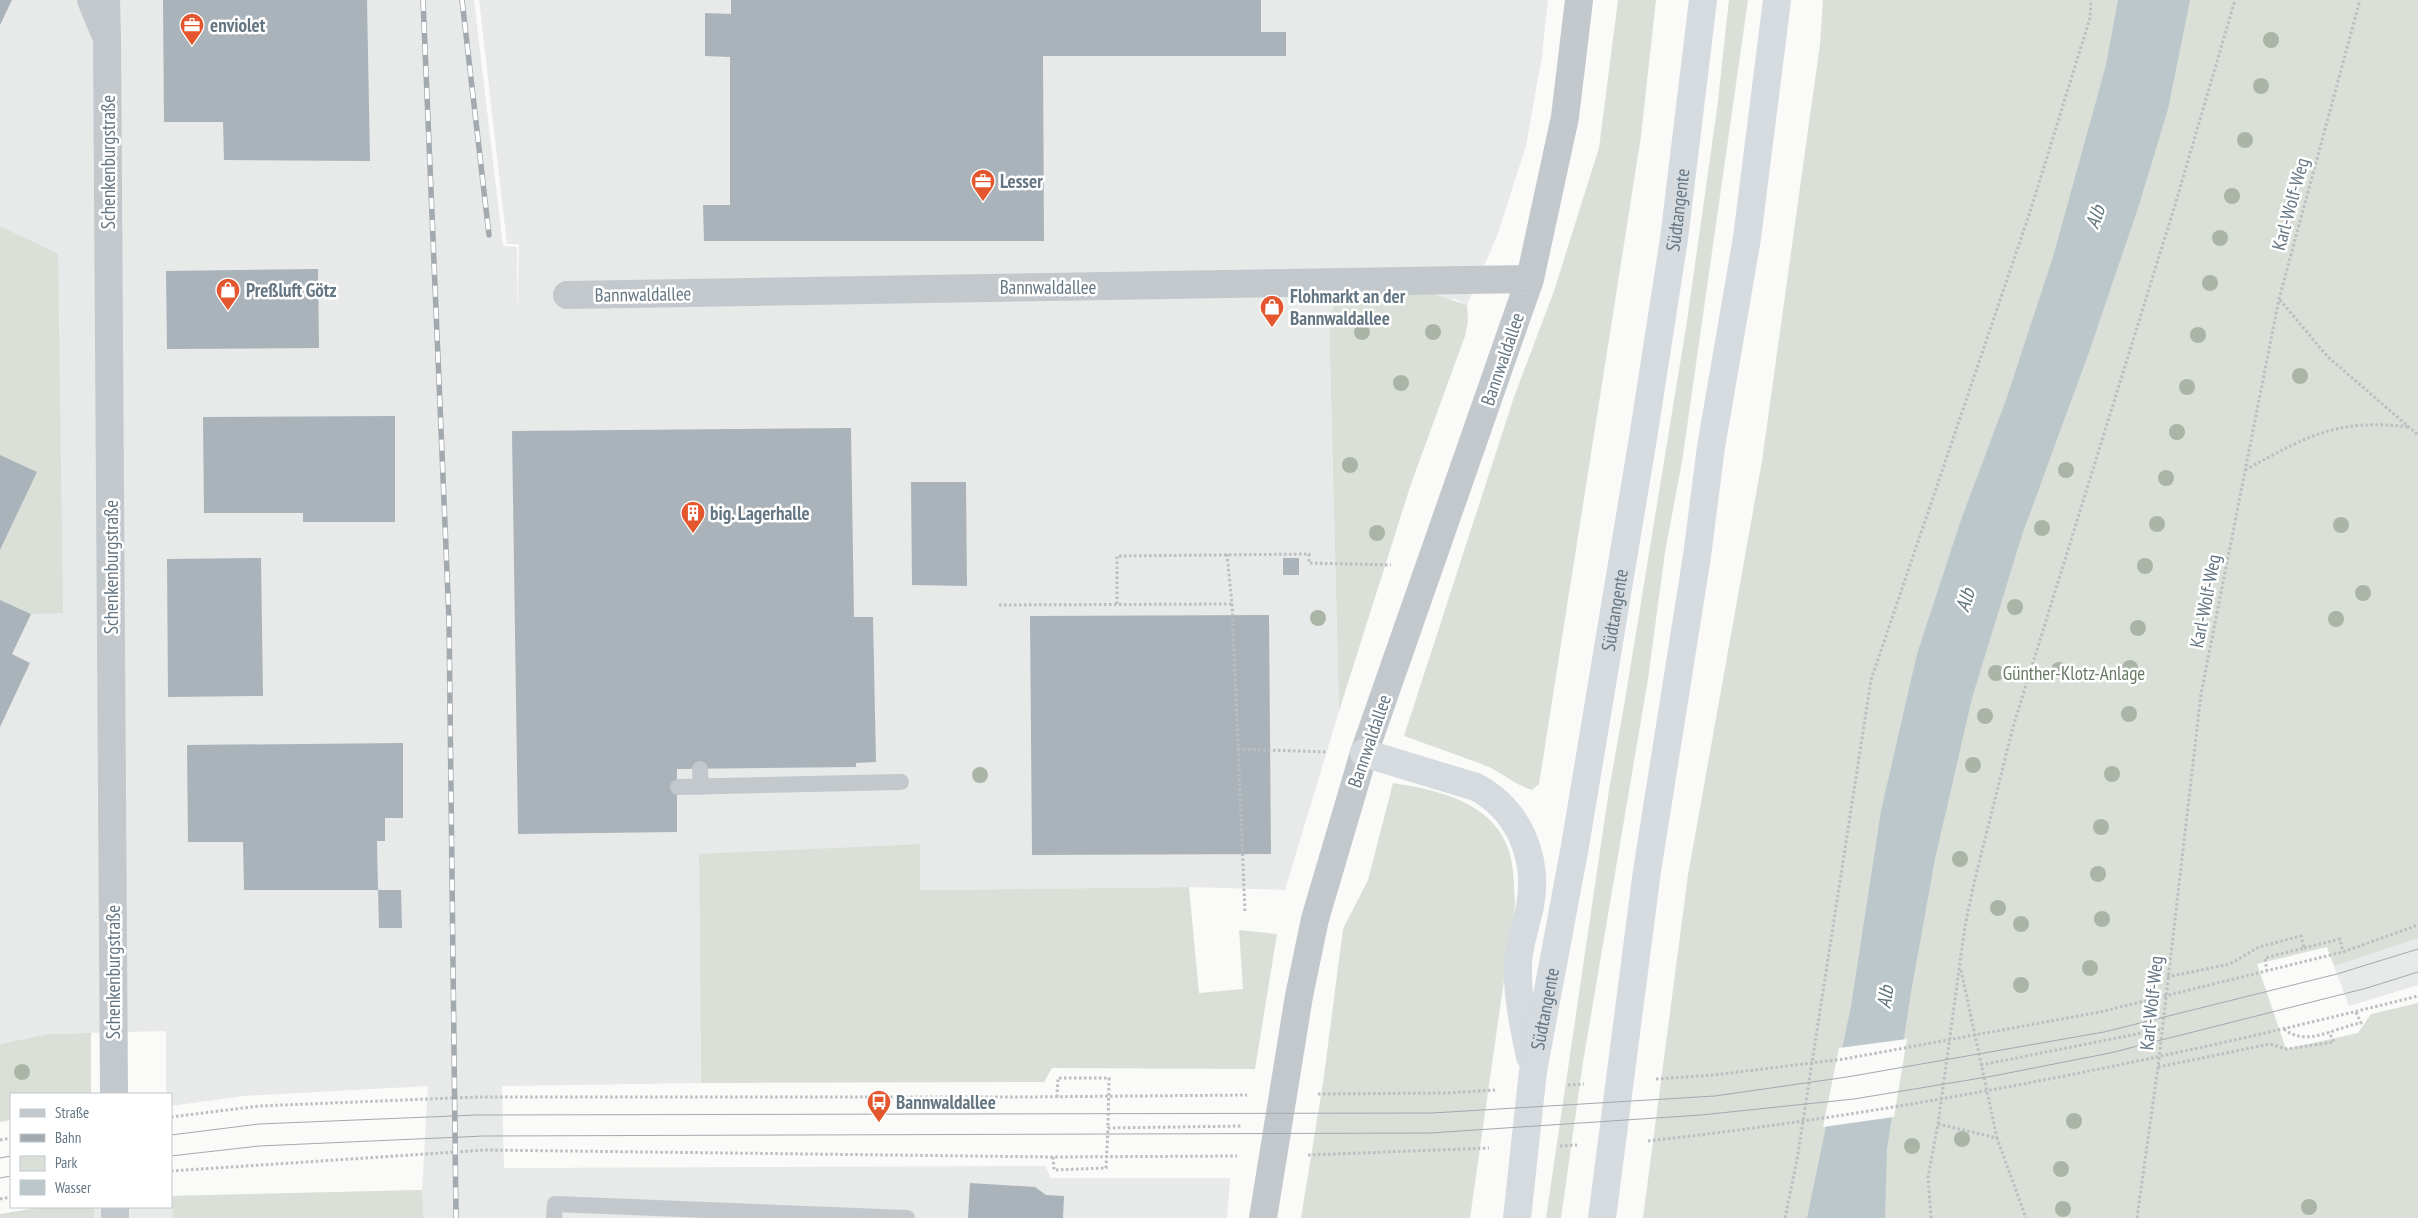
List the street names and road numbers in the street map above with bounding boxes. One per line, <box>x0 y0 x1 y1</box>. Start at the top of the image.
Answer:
street label: Schenkenburgstraße <box>96 95 120 229</box>
street label: Karl-Wolf-Weg <box>2266 155 2314 253</box>
street label: Südtangente <box>1660 167 1694 253</box>
street label: Bannwaldallee <box>1000 275 1096 299</box>
street label: Bannwaldallee <box>594 281 692 307</box>
street label: Bannwaldallee <box>1475 309 1529 409</box>
street label: Schenkenburgstraße <box>99 500 123 634</box>
street label: Karl-Wolf-Weg <box>2184 552 2226 650</box>
street label: Südtangente <box>1596 567 1633 653</box>
street label: Bannwaldallee <box>1342 691 1396 791</box>
street label: Schenkenburgstraße <box>101 905 125 1039</box>
street label: Karl-Wolf-Weg <box>2134 955 2168 1051</box>
street label: Südtangente <box>1525 966 1564 1052</box>

